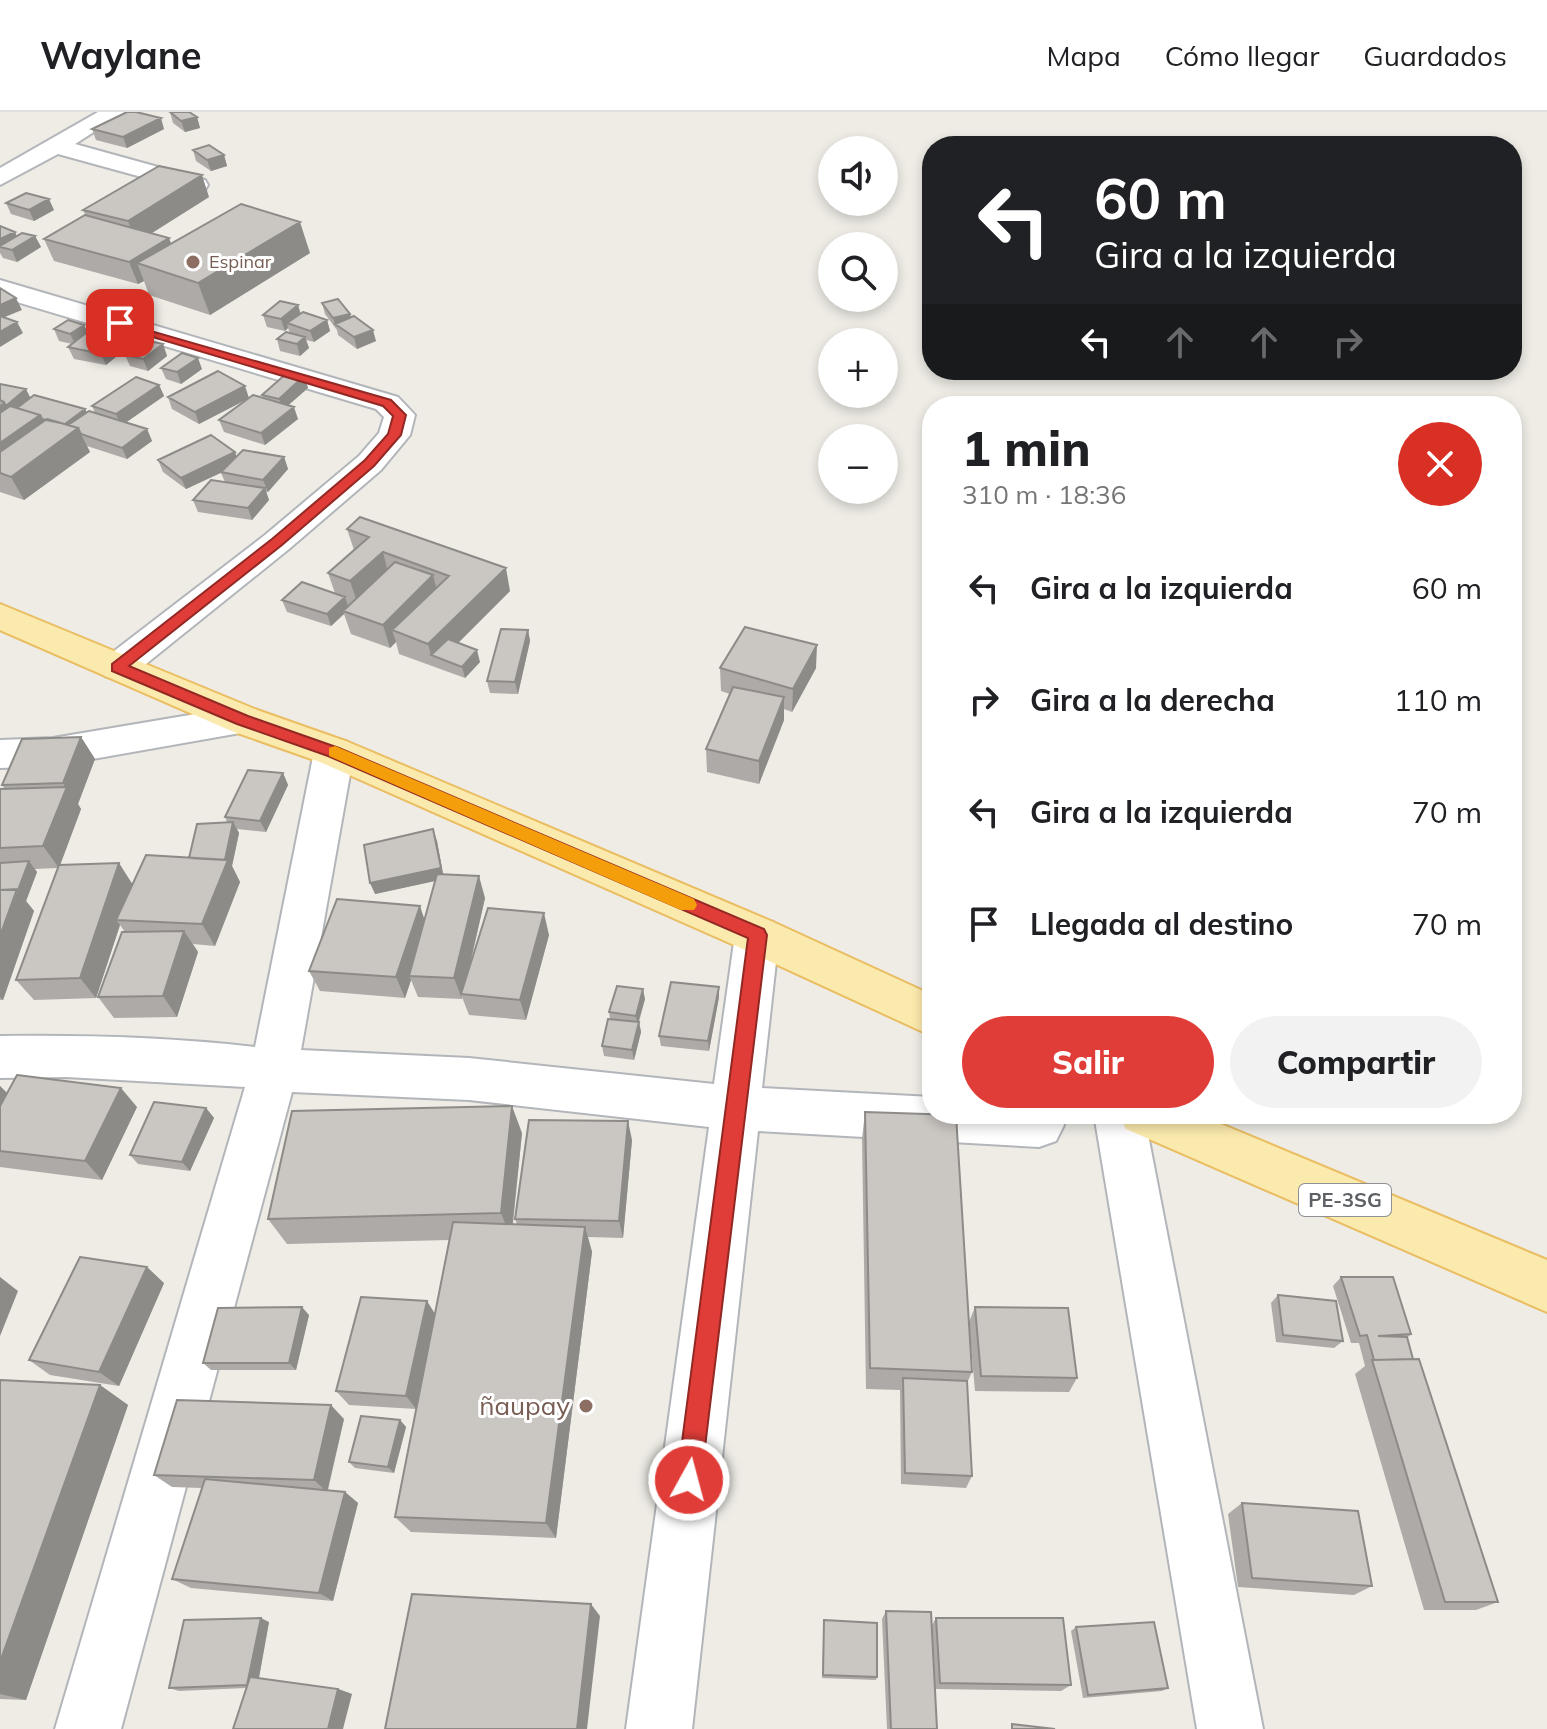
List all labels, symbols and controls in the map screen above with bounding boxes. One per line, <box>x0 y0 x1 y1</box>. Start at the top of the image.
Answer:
text: Waylane <box>40 31 202 79</box>
text: Mapa <box>1046 38 1121 73</box>
text: Cómo llegar <box>1165 38 1319 73</box>
text: Guardados <box>1363 38 1507 73</box>
map controls <box>818 136 898 504</box>
button: sound <box>818 136 898 216</box>
text: 60 m <box>1094 163 1227 233</box>
icon: left <box>962 168 1066 272</box>
button: search <box>818 232 898 312</box>
text: Gira a la izquierda <box>1094 232 1397 277</box>
place label: Espinar <box>209 250 272 273</box>
marker: Espinar <box>184 253 202 271</box>
pin <box>86 289 154 357</box>
icon: arrive <box>98 301 142 345</box>
icon: left <box>1074 320 1118 364</box>
icon: ahead <box>1158 320 1202 364</box>
icon: ahead <box>1242 320 1286 364</box>
icon: right <box>1326 320 1370 364</box>
button: + <box>818 328 898 408</box>
text: 1 min <box>962 418 1091 478</box>
button: close <box>1398 422 1482 506</box>
button: − <box>818 424 898 504</box>
text: 310 m · 18:36 <box>962 478 1126 511</box>
icon: left <box>962 566 1006 610</box>
text: Gira a la izquierda <box>1030 569 1293 607</box>
text: 60 m <box>1412 569 1482 607</box>
icon: right <box>962 678 1006 722</box>
text: Gira a la derecha <box>1030 681 1275 719</box>
text: 110 m <box>1394 681 1482 719</box>
icon: left <box>962 790 1006 834</box>
text: Gira a la izquierda <box>1030 793 1293 831</box>
text: 70 m <box>1412 793 1482 831</box>
icon: arrive <box>962 902 1006 946</box>
text: Llegada al destino <box>1030 905 1293 943</box>
text: 70 m <box>1412 905 1482 943</box>
button: Salir <box>962 1016 1214 1108</box>
button: Compartir <box>1230 1016 1482 1108</box>
road number: PE-3SG <box>1299 1184 1391 1216</box>
place label: ñaupay <box>479 1389 570 1422</box>
marker: ñaupay <box>577 1397 595 1415</box>
position arrow <box>647 1438 731 1522</box>

